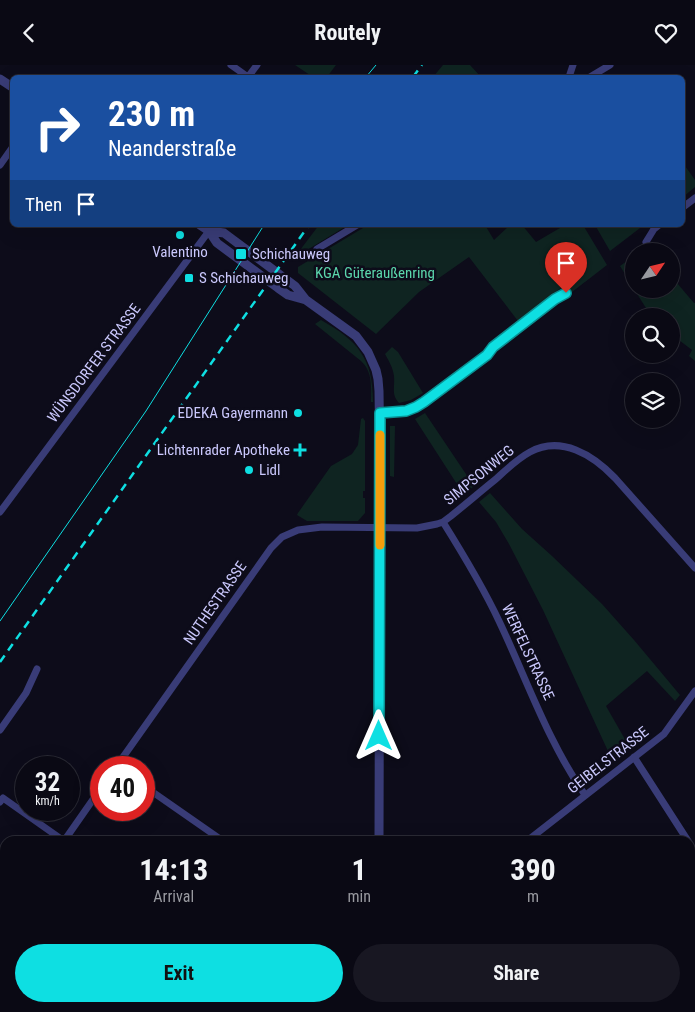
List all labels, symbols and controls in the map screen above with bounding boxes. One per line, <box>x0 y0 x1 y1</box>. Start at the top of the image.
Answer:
icon: back <box>15 19 43 47</box>
icon: heart <box>652 19 680 47</box>
text: Routely <box>314 20 381 45</box>
text: 230 m <box>108 94 195 135</box>
icon: right <box>25 95 90 160</box>
text: Neanderstraße <box>108 136 236 161</box>
icon: arrive <box>72 190 100 218</box>
text: Then <box>25 193 62 216</box>
marker: Valentino <box>174 229 186 241</box>
pin <box>545 242 587 293</box>
place label: Valentino <box>152 243 208 261</box>
north arrow <box>625 243 680 297</box>
map controls <box>625 243 680 428</box>
place label: Schichauweg <box>252 245 330 263</box>
marker: Schichauweg <box>234 247 248 261</box>
icon: arrive <box>552 249 580 277</box>
park label: KGA Güteraußenring <box>315 264 435 282</box>
place label: S Schichauweg <box>199 269 288 287</box>
marker: S Schichauweg <box>183 272 195 284</box>
street label: WÜNSDORFER STRASSE <box>44 300 144 426</box>
button: search <box>625 308 680 363</box>
button: layers <box>625 373 680 428</box>
place label: EDEKA Gayermann <box>178 404 288 422</box>
marker: EDEKA Gayermann <box>292 407 304 419</box>
place label: Lichtenrader Apotheke <box>157 441 290 459</box>
street label: SIMPSONWEG <box>440 441 518 509</box>
marker: Lichtenrader Apotheke <box>294 444 306 456</box>
place label: Lidl <box>259 461 280 479</box>
marker: Lidl <box>243 464 255 476</box>
street label: NUTHESTRASSE <box>180 558 250 648</box>
street label: WERFELSTRASSE <box>498 601 558 703</box>
position arrow <box>352 709 404 761</box>
street label: GEIBELSTRASSE <box>564 723 652 797</box>
speed limit sign: 40 <box>90 756 155 821</box>
text: 32 <box>35 768 60 797</box>
text: km/h <box>35 794 60 808</box>
text: 14:13 <box>139 852 208 887</box>
text: 1 <box>352 852 367 887</box>
text: 390 <box>510 852 556 887</box>
text: Arrival <box>153 887 194 906</box>
text: min <box>347 887 371 906</box>
text: m <box>527 887 539 906</box>
button: Exit <box>15 944 343 1002</box>
button: Share <box>353 944 680 1002</box>

